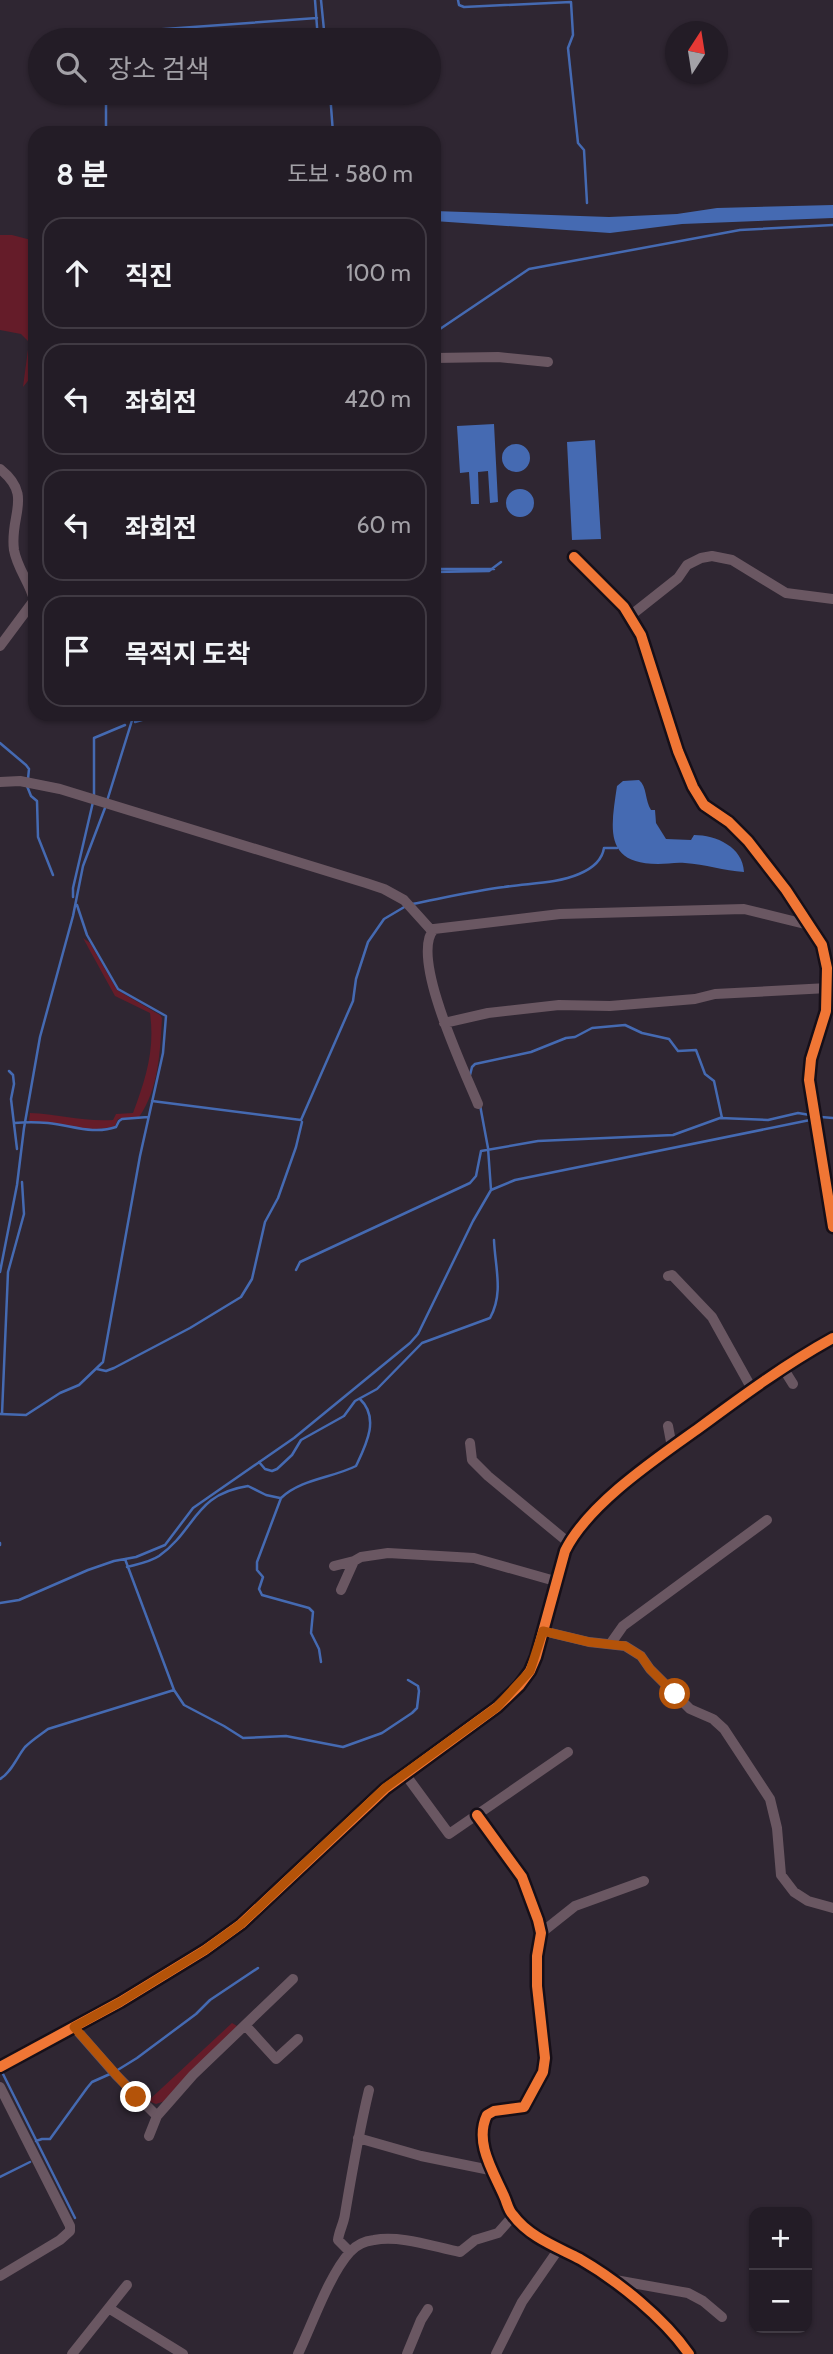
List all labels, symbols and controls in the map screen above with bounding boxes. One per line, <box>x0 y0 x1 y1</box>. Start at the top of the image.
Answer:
north arrow <box>665 21 728 84</box>
search box <box>28 28 441 105</box>
icon: search <box>52 48 90 86</box>
text: 장소 검색 <box>108 53 210 85</box>
text: 8 분 <box>56 156 108 193</box>
text: 도보 · 580 m <box>287 160 413 188</box>
icon: ahead <box>58 254 96 292</box>
text: 100 m <box>346 259 411 287</box>
text: 직진 <box>125 260 173 292</box>
icon: left <box>58 380 96 418</box>
text: 420 m <box>344 385 411 413</box>
text: 좌회전 <box>125 386 197 418</box>
icon: left <box>58 506 96 544</box>
text: 60 m <box>357 511 411 539</box>
text: 좌회전 <box>125 512 197 544</box>
icon: arrive <box>58 632 96 670</box>
text: 목적지 도착 <box>125 638 250 670</box>
route start <box>659 1678 690 1709</box>
route end <box>120 2081 151 2112</box>
map controls <box>749 2207 812 2333</box>
button: + <box>749 2207 812 2270</box>
button: − <box>749 2270 812 2333</box>

